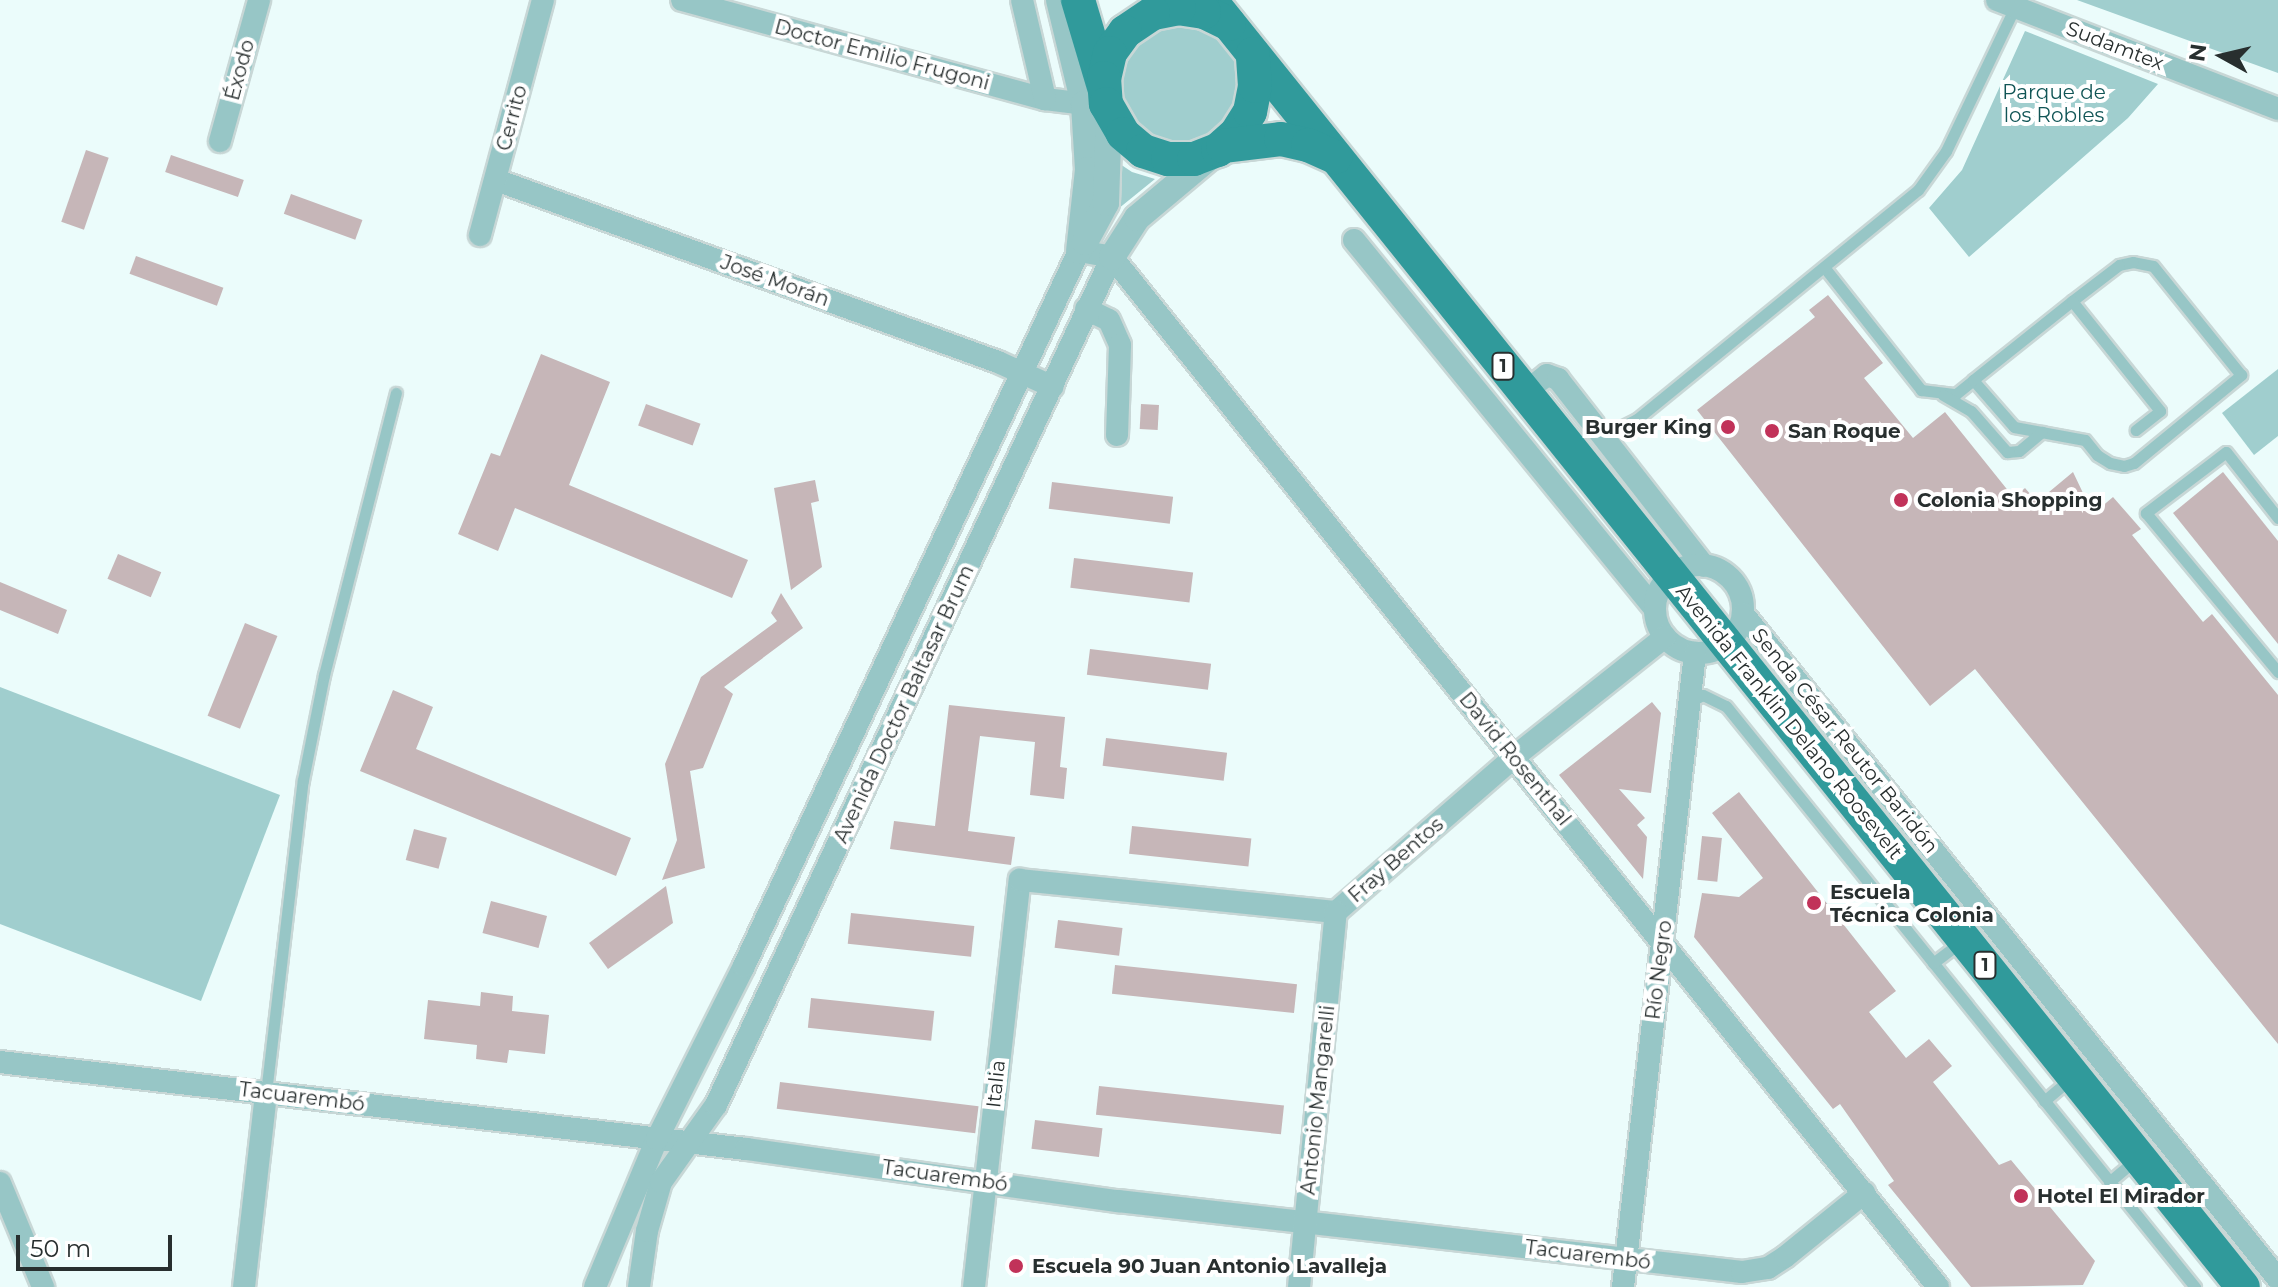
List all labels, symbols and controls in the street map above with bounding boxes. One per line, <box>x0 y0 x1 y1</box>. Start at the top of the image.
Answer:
street label: Doctor Emilio Frugoni <box>772 15 992 95</box>
street label: Sudamtex <box>2063 16 2167 76</box>
north arrow <box>2182 16 2262 96</box>
street label: Éxodo <box>220 37 260 103</box>
text: N <box>2183 42 2212 63</box>
park label: Parque de los Robles <box>2002 81 2106 128</box>
street label: Cerrito <box>492 83 532 153</box>
street label: José Morán <box>717 250 833 312</box>
road number: 1 <box>1491 352 1515 380</box>
place label: Burger King <box>1585 415 1712 439</box>
marker: Burger King <box>1719 418 1737 436</box>
place label: San Roque <box>1788 419 1901 443</box>
marker: San Roque <box>1763 422 1781 440</box>
place label: Colonia Shopping <box>1917 488 2102 512</box>
marker: Colonia Shopping <box>1892 491 1910 509</box>
street label: Avenida Doctor Baltasar Brum <box>829 561 979 847</box>
street label: Avenida Franklin Delano Roosevelt <box>1671 580 1907 864</box>
street label: Senda César Reutor Baridón <box>1747 624 1943 858</box>
street label: David Rosenthal <box>1454 688 1576 830</box>
street label: Fray Bentos <box>1344 812 1448 908</box>
place label: Escuela Técnica Colonia <box>1830 880 1994 927</box>
marker: Escuela Técnica Colonia <box>1805 894 1823 912</box>
street label: Río Negro <box>1641 919 1677 1021</box>
road number: 1 <box>1973 951 1997 979</box>
street label: Antonio Mangarelli <box>1296 1004 1340 1196</box>
street label: Italia <box>982 1059 1010 1109</box>
street label: Tacuarembó <box>238 1077 366 1117</box>
street label: Tacuarembó <box>881 1155 1009 1197</box>
place label: Hotel El Mirador <box>2037 1184 2205 1208</box>
marker: Hotel El Mirador <box>2012 1187 2030 1205</box>
scale bar <box>20 1219 176 1269</box>
text: 50 m <box>30 1234 91 1263</box>
street label: Tacuarembó <box>1524 1235 1652 1275</box>
place label: Escuela 90 Juan Antonio Lavalleja <box>1032 1254 1387 1278</box>
marker: Escuela 90 Juan Antonio Lavalleja <box>1007 1257 1025 1275</box>

